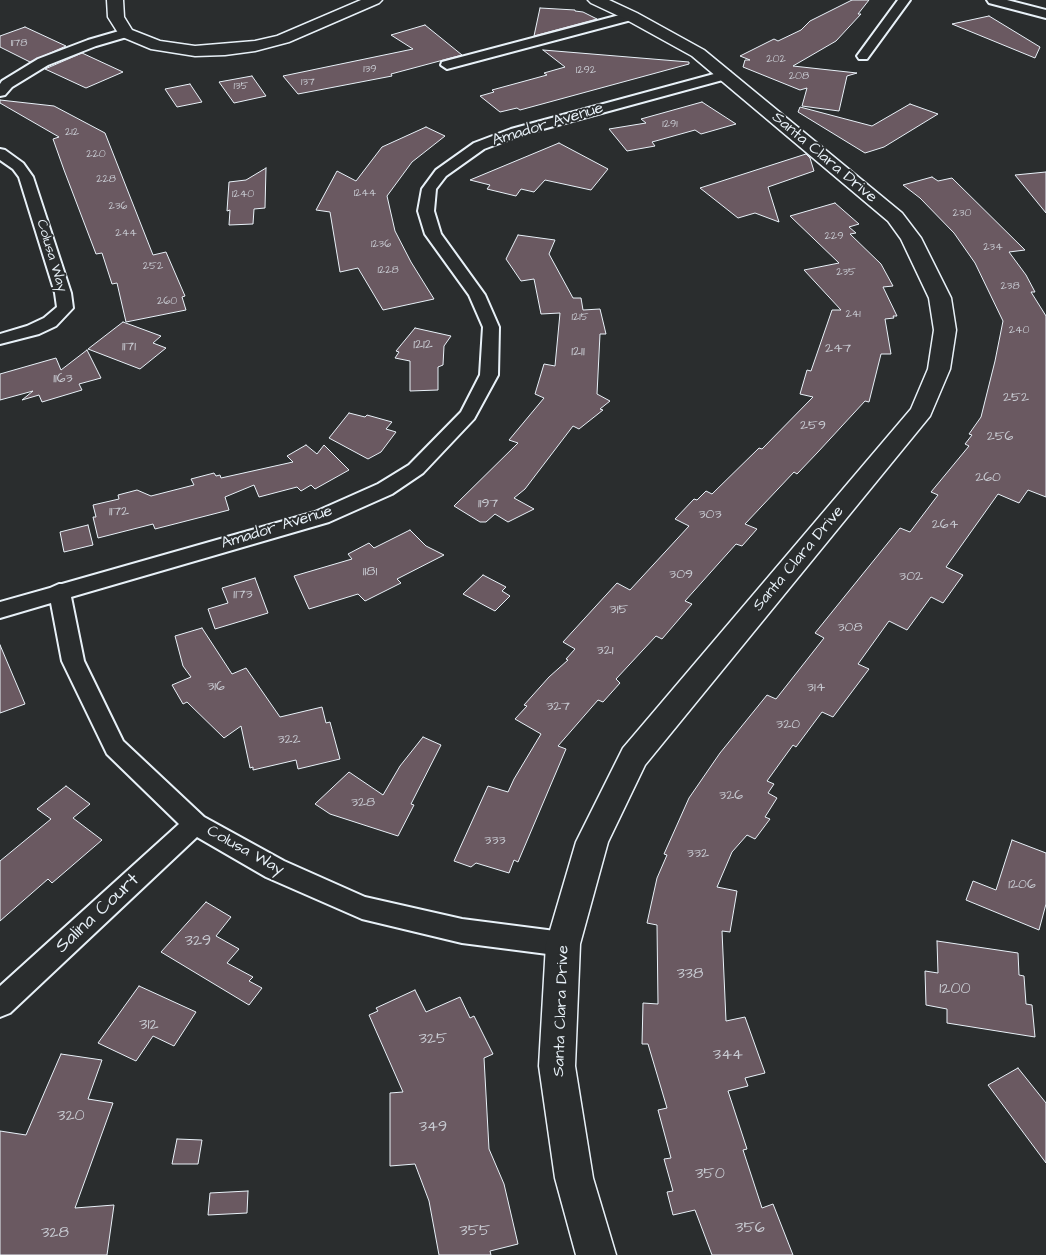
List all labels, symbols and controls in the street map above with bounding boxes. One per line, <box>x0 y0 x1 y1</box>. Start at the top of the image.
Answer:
house number: 1178 <box>11 37 27 51</box>
house number: 202 <box>766 53 786 67</box>
house number: 139 <box>363 63 377 77</box>
house number: 1292 <box>576 64 596 78</box>
house number: 208 <box>789 70 809 84</box>
house number: 137 <box>301 76 315 90</box>
house number: 135 <box>234 80 248 94</box>
street label: Amador Avenue <box>490 99 606 151</box>
street label: Santa Clara Drive <box>768 108 880 208</box>
house number: 1291 <box>662 118 678 132</box>
house number: 212 <box>65 126 79 140</box>
house number: 220 <box>86 148 106 162</box>
house number: 228 <box>96 173 116 187</box>
house number: 1244 <box>354 187 376 201</box>
house number: 1240 <box>232 188 254 202</box>
house number: 236 <box>109 200 127 214</box>
house number: 230 <box>953 207 971 221</box>
street label: Colusa Way <box>32 218 70 294</box>
house number: 244 <box>115 227 137 241</box>
house number: 229 <box>825 230 843 244</box>
house number: 1236 <box>371 238 391 252</box>
house number: 234 <box>983 241 1003 255</box>
house number: 252 <box>143 260 163 274</box>
house number: 1228 <box>377 264 399 278</box>
house number: 235 <box>836 266 856 280</box>
house number: 238 <box>1000 280 1020 294</box>
house number: 260 <box>157 295 177 309</box>
house number: 241 <box>845 308 861 322</box>
house number: 1215 <box>572 311 588 325</box>
house number: 240 <box>1009 324 1029 338</box>
house number: 1212 <box>413 337 433 353</box>
house number: 1171 <box>122 339 136 355</box>
house number: 247 <box>825 341 851 357</box>
house number: 1211 <box>571 344 585 360</box>
house number: 1163 <box>53 371 73 387</box>
house number: 252 <box>1003 390 1029 406</box>
house number: 259 <box>800 418 826 434</box>
house number: 256 <box>987 429 1013 445</box>
house number: 260 <box>975 470 1001 486</box>
house number: 1197 <box>478 496 498 512</box>
street label: Amador Avenue <box>219 502 335 554</box>
street label: Santa Clara Drive <box>749 503 849 615</box>
house number: 1172 <box>109 504 129 520</box>
house number: 303 <box>698 507 722 523</box>
house number: 264 <box>932 517 958 533</box>
house number: 1181 <box>363 564 377 580</box>
house number: 309 <box>669 567 693 583</box>
house number: 302 <box>899 569 923 585</box>
house number: 1173 <box>233 587 253 603</box>
house number: 315 <box>610 602 628 618</box>
house number: 308 <box>837 620 863 636</box>
house number: 321 <box>597 643 613 659</box>
house number: 316 <box>207 679 225 695</box>
house number: 314 <box>807 680 825 696</box>
house number: 327 <box>546 699 570 715</box>
house number: 320 <box>776 717 800 733</box>
house number: 322 <box>277 732 301 748</box>
house number: 326 <box>719 788 743 804</box>
house number: 328 <box>351 795 375 811</box>
street label: Colusa Way <box>203 822 287 880</box>
house number: 333 <box>484 833 506 849</box>
house number: 332 <box>687 846 709 862</box>
street label: Salina Court <box>51 869 145 959</box>
house number: 1206 <box>1008 877 1036 893</box>
house number: 329 <box>185 932 211 952</box>
street label: Santa Clara Drive <box>550 945 574 1077</box>
house number: 338 <box>677 965 703 985</box>
house number: 1200 <box>939 980 971 1000</box>
house number: 312 <box>139 1016 159 1036</box>
house number: 325 <box>419 1030 447 1050</box>
house number: 344 <box>713 1046 743 1066</box>
house number: 320 <box>57 1107 85 1127</box>
house number: 349 <box>419 1118 447 1138</box>
house number: 350 <box>695 1165 725 1185</box>
house number: 356 <box>735 1219 765 1239</box>
house number: 355 <box>460 1222 490 1242</box>
house number: 328 <box>41 1224 69 1244</box>

